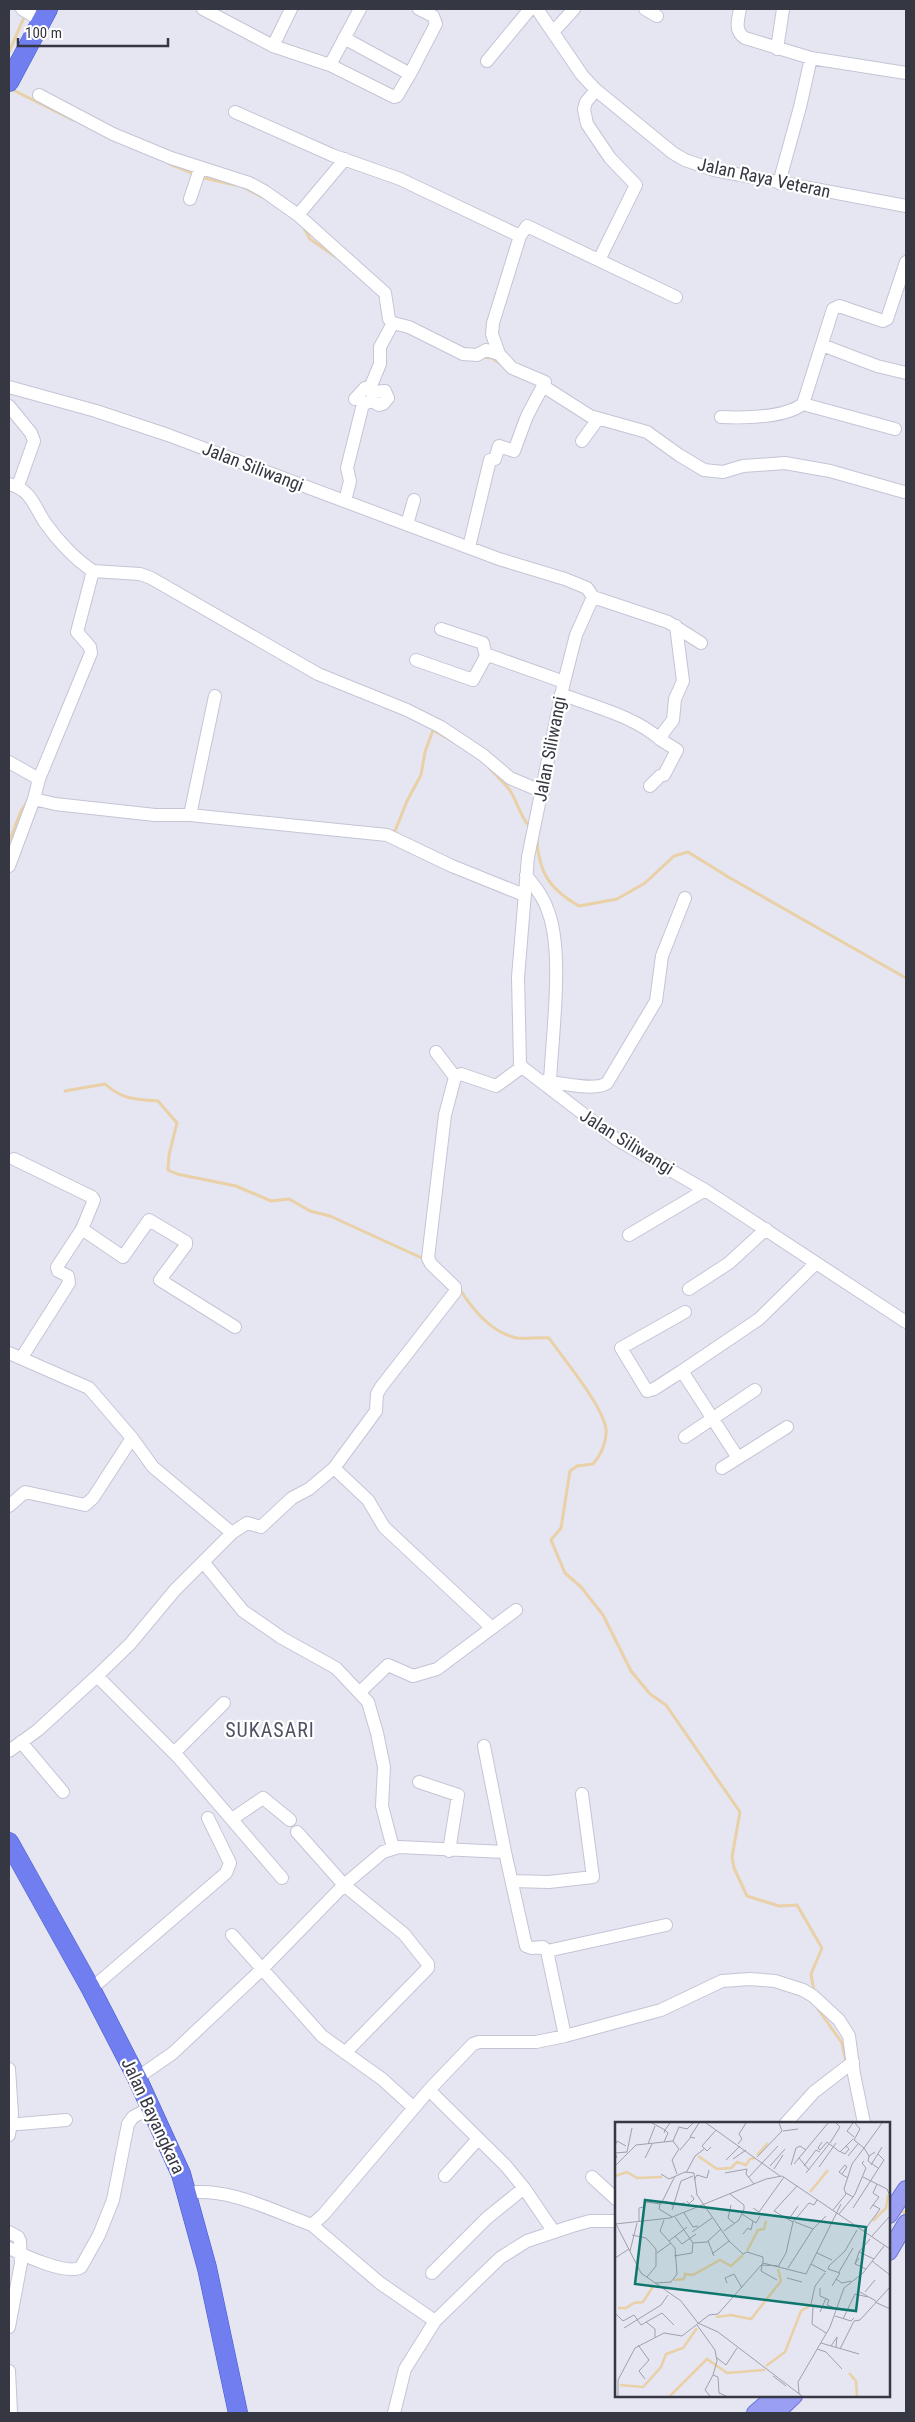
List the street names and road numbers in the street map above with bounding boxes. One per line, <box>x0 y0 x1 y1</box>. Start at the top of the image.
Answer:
street label: Jalan Raya Veteran <box>696 153 833 202</box>
street label: Jalan Siliwangi <box>200 438 307 495</box>
street label: Jalan Siliwangi <box>529 695 570 803</box>
street label: Jalan Siliwangi <box>576 1104 678 1179</box>
street label: Jalan Bayangkara <box>117 2055 189 2177</box>

